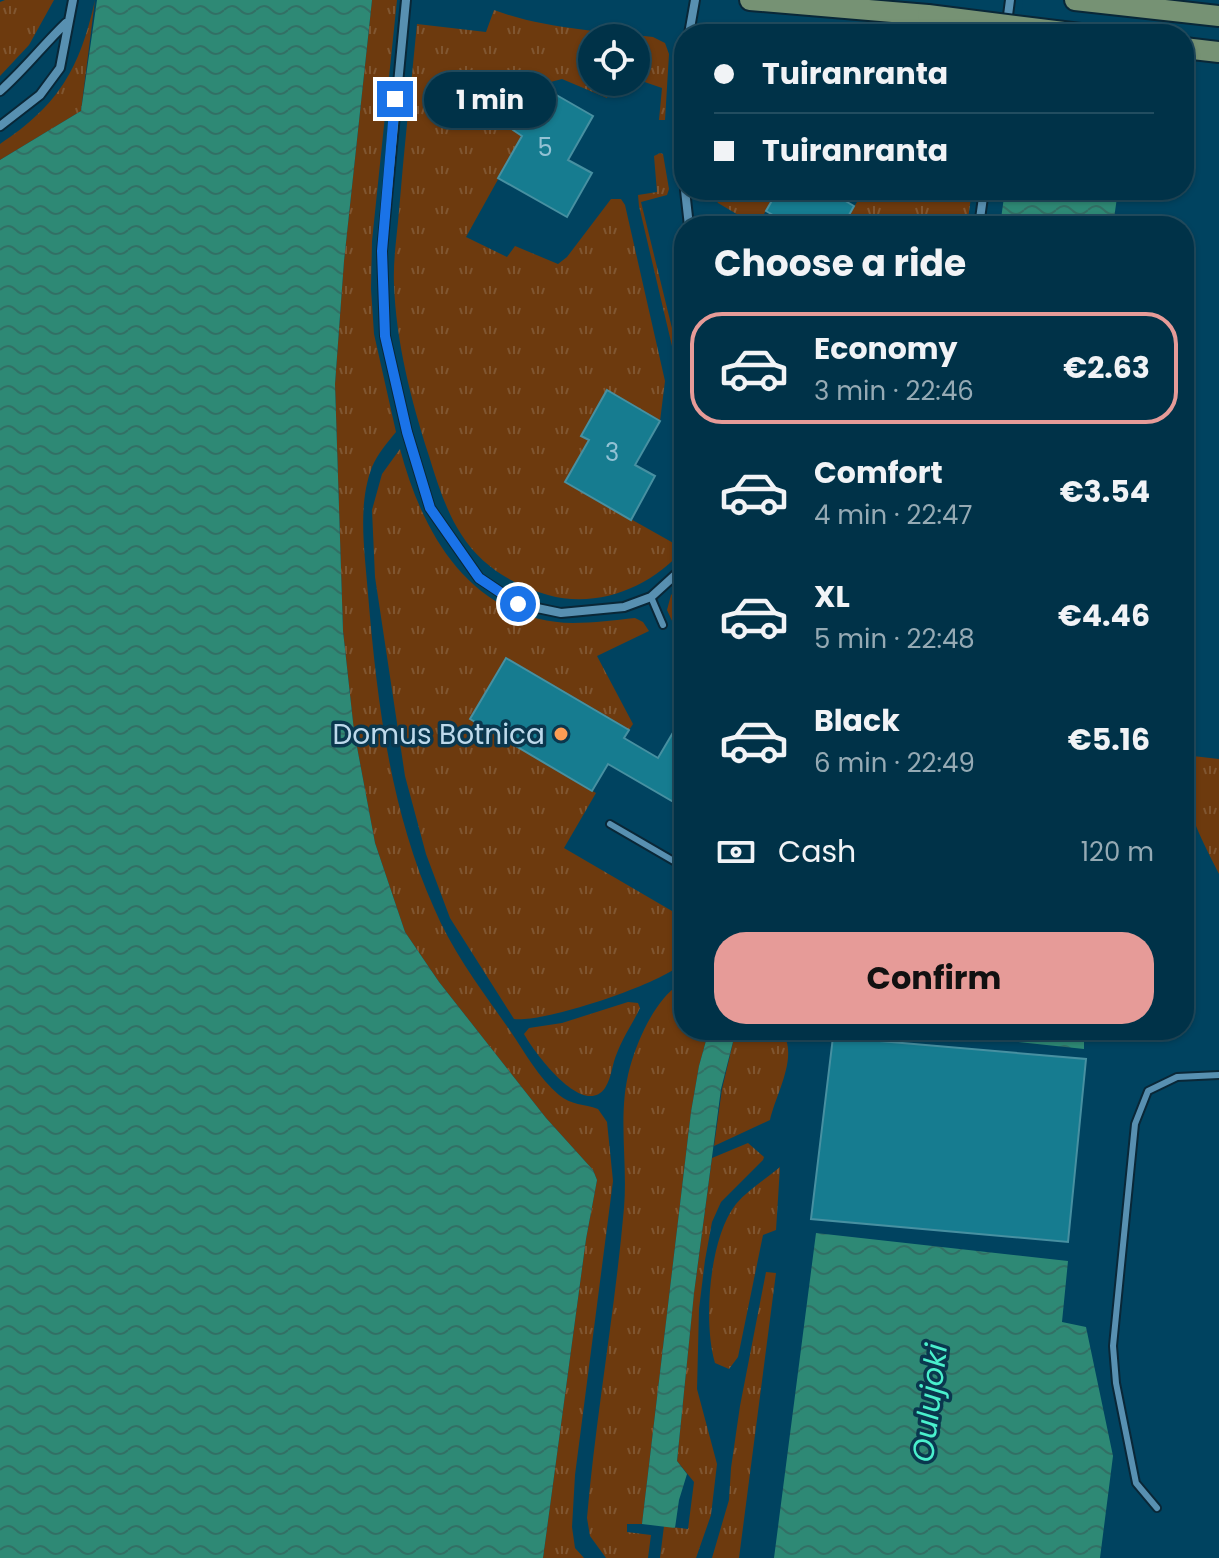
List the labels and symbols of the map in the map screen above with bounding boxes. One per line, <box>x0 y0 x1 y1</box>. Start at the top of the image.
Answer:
callout: 1 min <box>423 71 555 127</box>
route end <box>377 81 413 117</box>
house number: 5 <box>537 131 553 164</box>
house number: 3 <box>605 436 619 469</box>
route start <box>500 586 536 622</box>
place label: Domus Botnica <box>332 715 545 754</box>
marker: Domus Botnica <box>552 725 570 743</box>
water label: Oulujoki <box>901 1341 958 1465</box>

